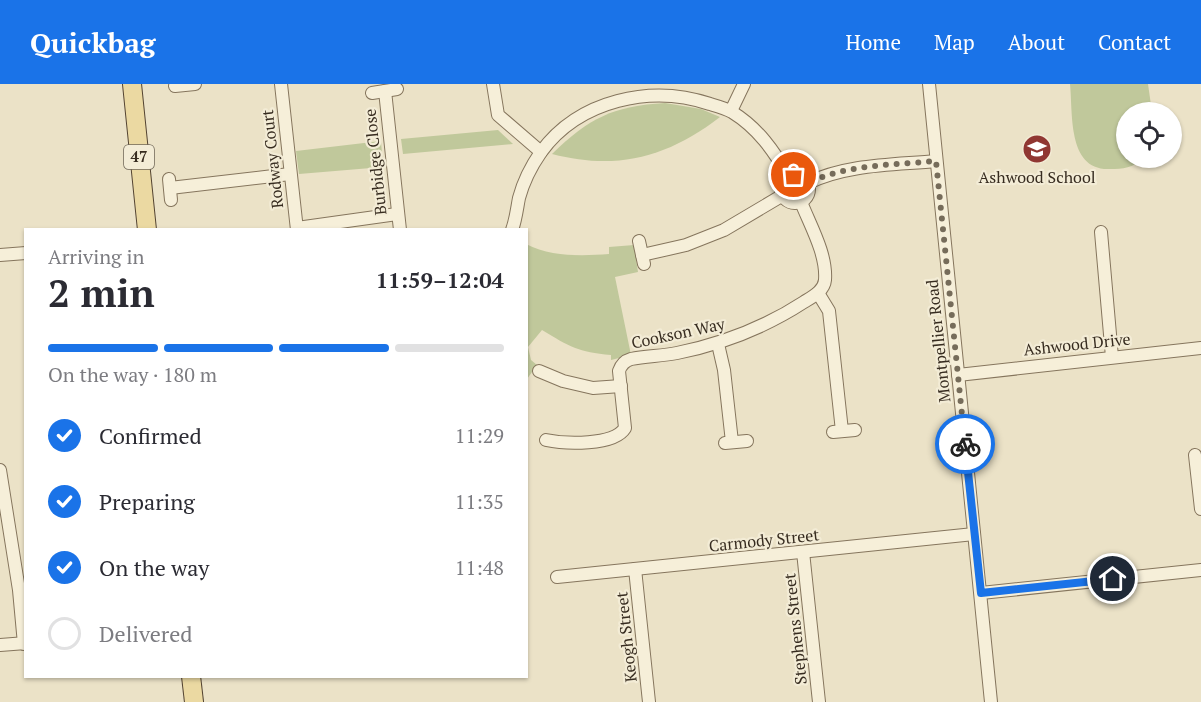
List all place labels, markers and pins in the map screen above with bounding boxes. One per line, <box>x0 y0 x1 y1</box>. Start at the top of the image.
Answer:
school or university icon: Ashwood School <box>1021 133 1053 165</box>
pin <box>768 149 819 200</box>
place label: Ashwood School <box>978 166 1096 188</box>
pin <box>1087 553 1138 604</box>

